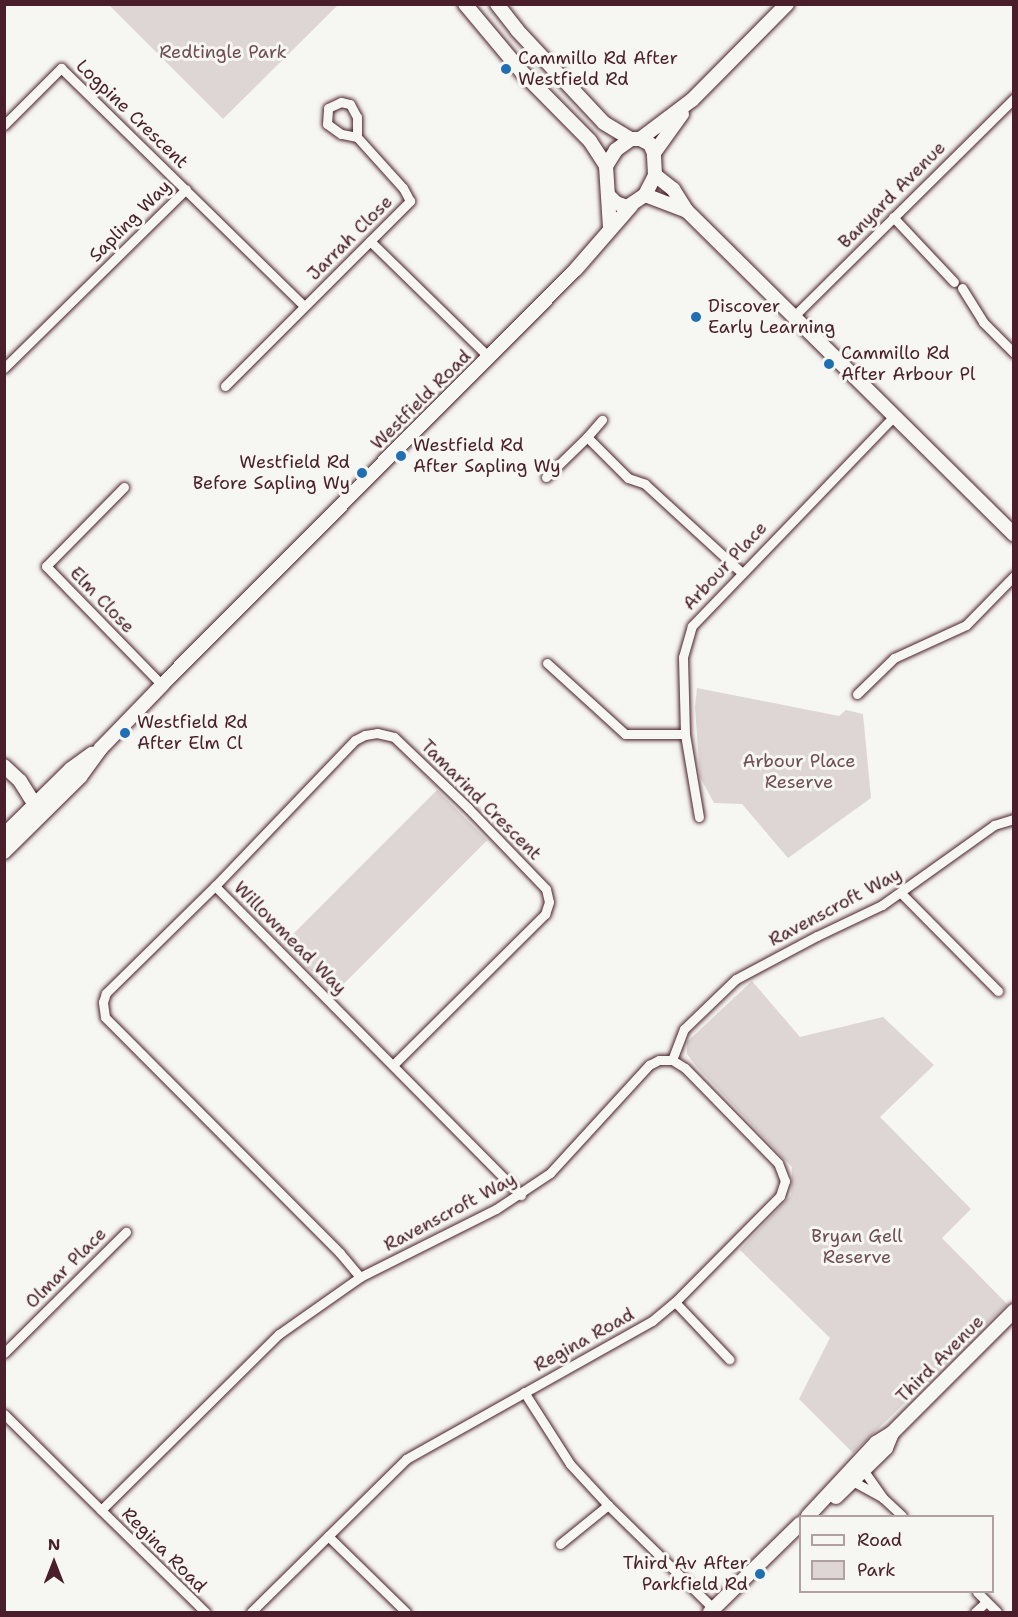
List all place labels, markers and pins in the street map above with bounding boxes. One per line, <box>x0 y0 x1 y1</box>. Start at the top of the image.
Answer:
place label: Cammillo Rd After Westfield Rd <box>518 48 678 90</box>
marker: Cammillo Rd After Westfield Rd <box>499 62 513 76</box>
place label: Discover Early Learning <box>708 296 835 338</box>
marker: Discover Early Learning <box>689 310 703 324</box>
place label: Cammillo Rd After Arbour Pl <box>841 343 975 386</box>
marker: Cammillo Rd After Arbour Pl <box>822 357 836 371</box>
place label: Westfield Rd After Sapling Wy <box>413 435 561 478</box>
marker: Westfield Rd After Sapling Wy <box>394 449 408 463</box>
place label: Westfield Rd Before Sapling Wy <box>193 452 350 494</box>
marker: Westfield Rd Before Sapling Wy <box>355 466 369 480</box>
place label: Westfield Rd After Elm Cl <box>137 712 248 754</box>
marker: Westfield Rd After Elm Cl <box>118 726 132 740</box>
place label: Third Av After Parkfield Rd <box>623 1553 748 1596</box>
marker: Third Av After Parkfield Rd <box>753 1567 767 1581</box>

